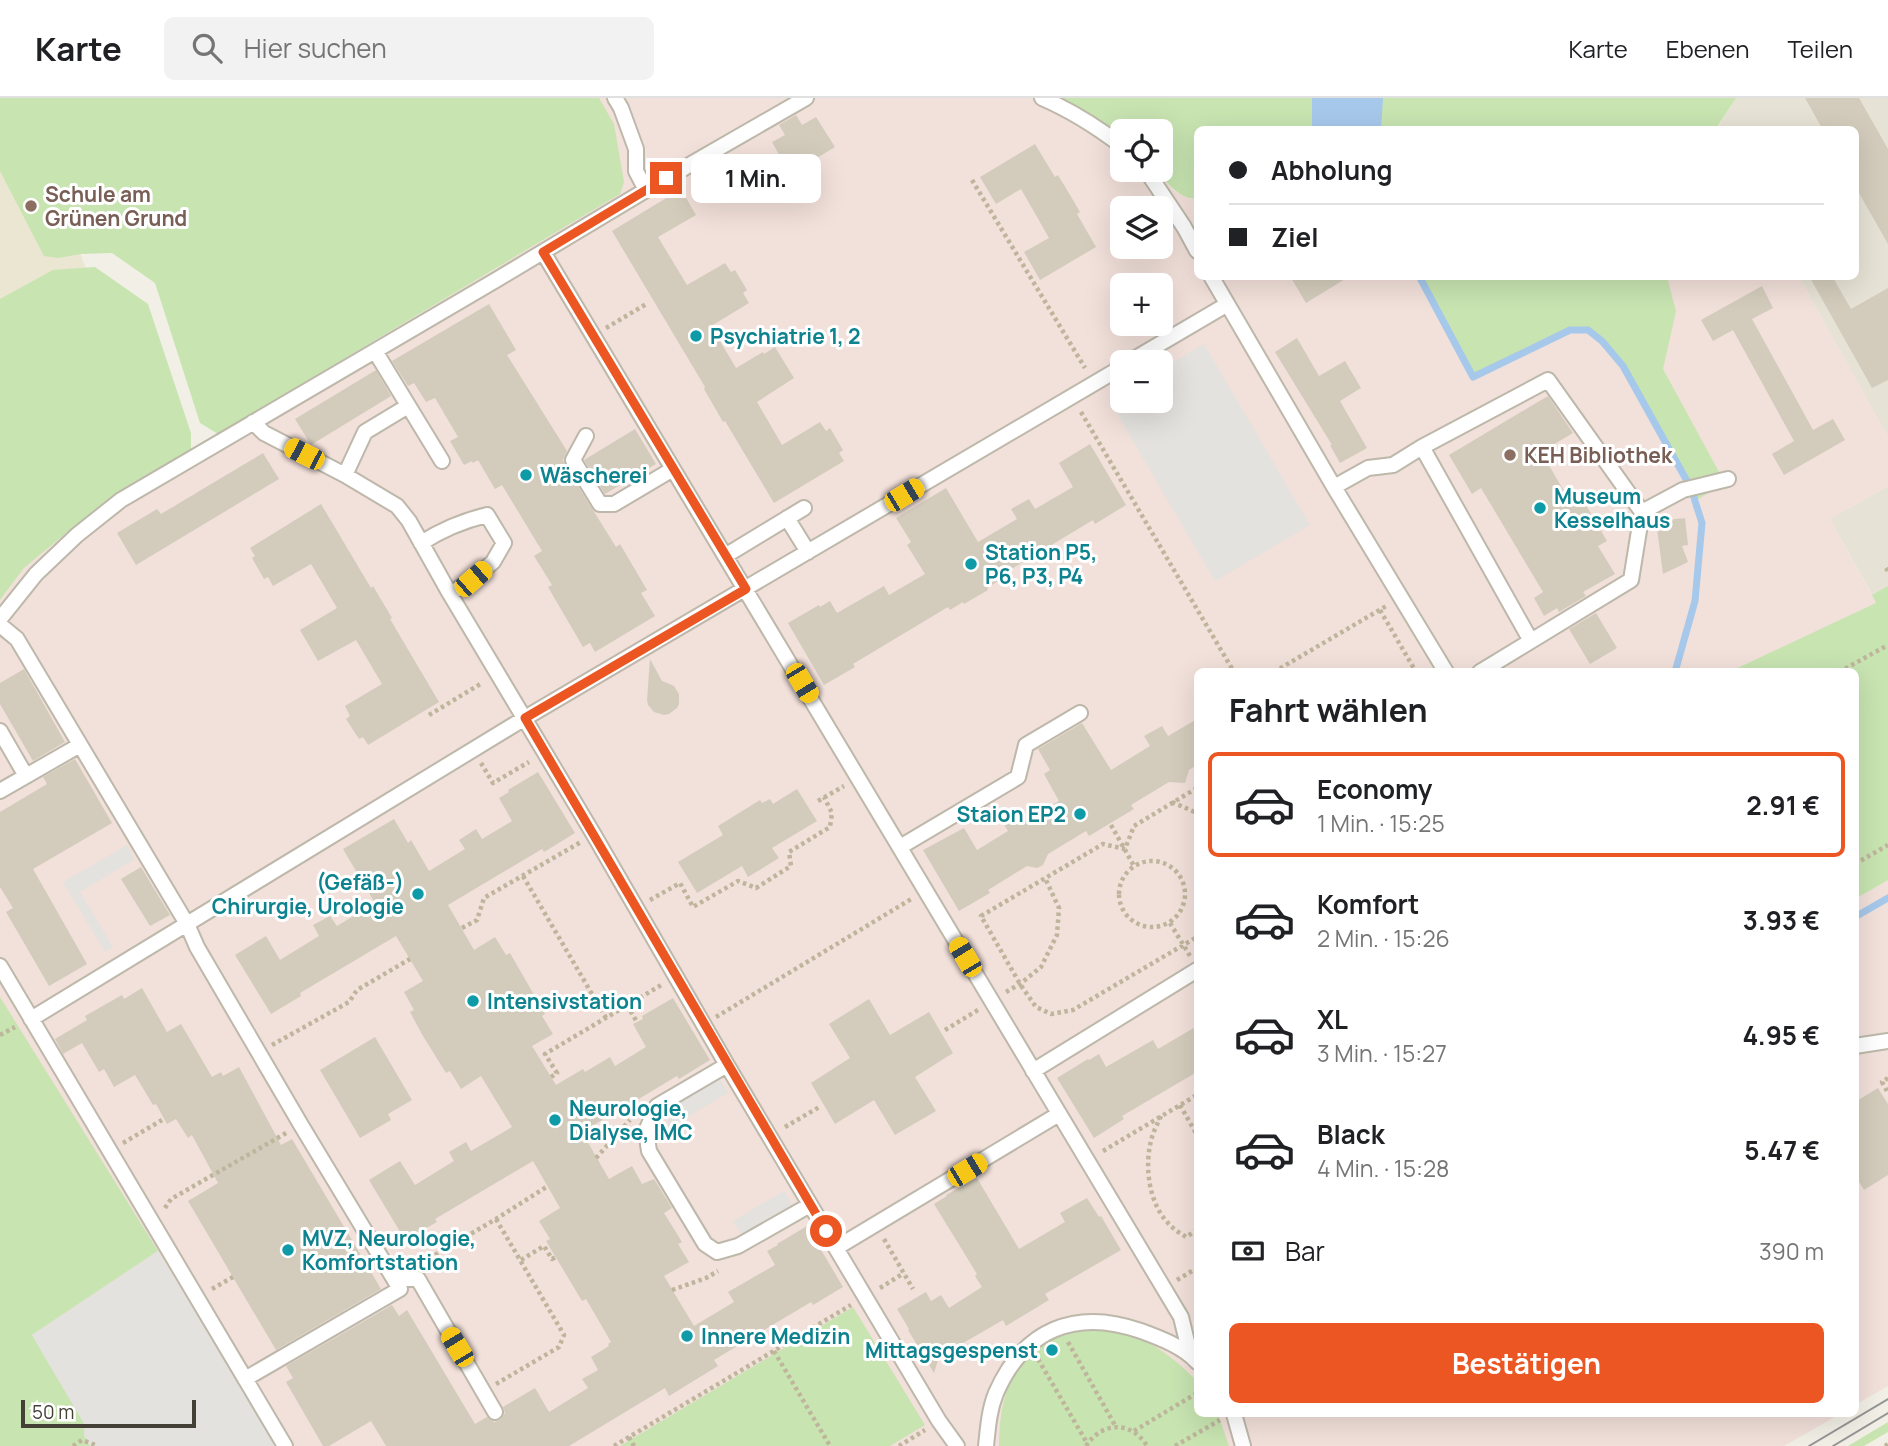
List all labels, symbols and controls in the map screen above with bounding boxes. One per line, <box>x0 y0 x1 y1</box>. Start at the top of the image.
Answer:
search box <box>164 17 654 80</box>
text: Karte <box>35 26 122 71</box>
icon: search <box>188 29 226 67</box>
text: Hier suchen <box>244 30 387 66</box>
text: Karte <box>1568 32 1628 65</box>
text: Ebenen <box>1666 32 1749 65</box>
text: Teilen <box>1787 32 1853 65</box>
map controls <box>1110 119 1173 413</box>
button: locate <box>1110 119 1173 182</box>
text: Abholung <box>1271 152 1393 188</box>
callout: 1 Min. <box>690 154 820 202</box>
route end <box>650 162 682 194</box>
text: 1 Min. <box>725 162 787 194</box>
place label: Schule am Grünen Grund <box>45 180 187 232</box>
button: layers <box>1110 196 1173 259</box>
marker: Schule am Grünen Grund <box>23 198 39 214</box>
text: Ziel <box>1271 219 1319 255</box>
button: + <box>1110 273 1173 336</box>
place label: Psychiatrie 1, 2 <box>710 322 861 350</box>
marker: Psychiatrie 1, 2 <box>688 328 704 344</box>
button: − <box>1110 350 1173 413</box>
car <box>281 435 328 473</box>
place label: KEH Bibliothek <box>1524 441 1673 469</box>
marker: KEH Bibliothek <box>1502 447 1518 463</box>
place label: Wäscherei <box>540 461 648 489</box>
marker: Wäscherei <box>518 467 534 483</box>
car <box>881 475 928 515</box>
place label: Museum Kesselhaus <box>1554 482 1670 534</box>
marker: Museum Kesselhaus <box>1532 500 1548 516</box>
place label: Station P5, P6, P3, P4 <box>985 538 1097 590</box>
marker: Station P5, P6, P3, P4 <box>963 556 979 572</box>
car <box>451 557 496 601</box>
car <box>783 660 822 706</box>
text: Fahrt wählen <box>1229 688 1428 732</box>
text: Economy <box>1317 771 1432 807</box>
icon: car <box>1233 773 1296 836</box>
text: 2.91 € <box>1746 787 1820 823</box>
place label: Staion EP2 <box>957 800 1066 828</box>
marker: Staion EP2 <box>1072 806 1088 822</box>
text: 1 Min. · 15:25 <box>1317 807 1445 839</box>
place label: (Gefäß-) Chirurgie, Urologie <box>212 868 404 920</box>
marker: (Gefäß-) Chirurgie, Urologie <box>410 886 426 902</box>
text: Komfort <box>1317 886 1419 922</box>
icon: car <box>1233 888 1296 951</box>
text: 3.93 € <box>1743 902 1820 938</box>
text: 2 Min. · 15:26 <box>1317 922 1450 954</box>
car <box>946 934 985 980</box>
place label: Intensivstation <box>487 987 642 1015</box>
marker: Intensivstation <box>465 993 481 1009</box>
text: XL <box>1317 1001 1348 1037</box>
icon: car <box>1233 1003 1296 1066</box>
text: 4.95 € <box>1742 1017 1820 1053</box>
text: 3 Min. · 15:27 <box>1317 1037 1447 1069</box>
place label: Neurologie, Dialyse, IMC <box>569 1094 693 1146</box>
marker: Neurologie, Dialyse, IMC <box>547 1112 563 1128</box>
text: Black <box>1317 1116 1385 1152</box>
icon: car <box>1233 1118 1296 1181</box>
text: 5.47 € <box>1744 1132 1820 1168</box>
car <box>944 1150 991 1190</box>
text: 4 Min. · 15:28 <box>1317 1152 1449 1184</box>
route start <box>810 1215 842 1247</box>
place label: MVZ, Neurologie, Komfortstation <box>302 1224 476 1276</box>
icon: cash <box>1229 1232 1267 1270</box>
text: Bar <box>1285 1233 1325 1269</box>
text: 390 m <box>1759 1235 1824 1267</box>
marker: MVZ, Neurologie, Komfortstation <box>280 1242 296 1258</box>
place label: Innere Medizin <box>701 1322 850 1350</box>
button: Bestätigen <box>1229 1323 1824 1403</box>
car <box>438 1324 477 1370</box>
marker: Innere Medizin <box>679 1328 695 1344</box>
place label: Mittagsgespenst <box>865 1336 1038 1364</box>
marker: Mittagsgespenst <box>1044 1342 1060 1358</box>
scale bar <box>21 1397 196 1429</box>
text: 50 m <box>32 1399 74 1425</box>

